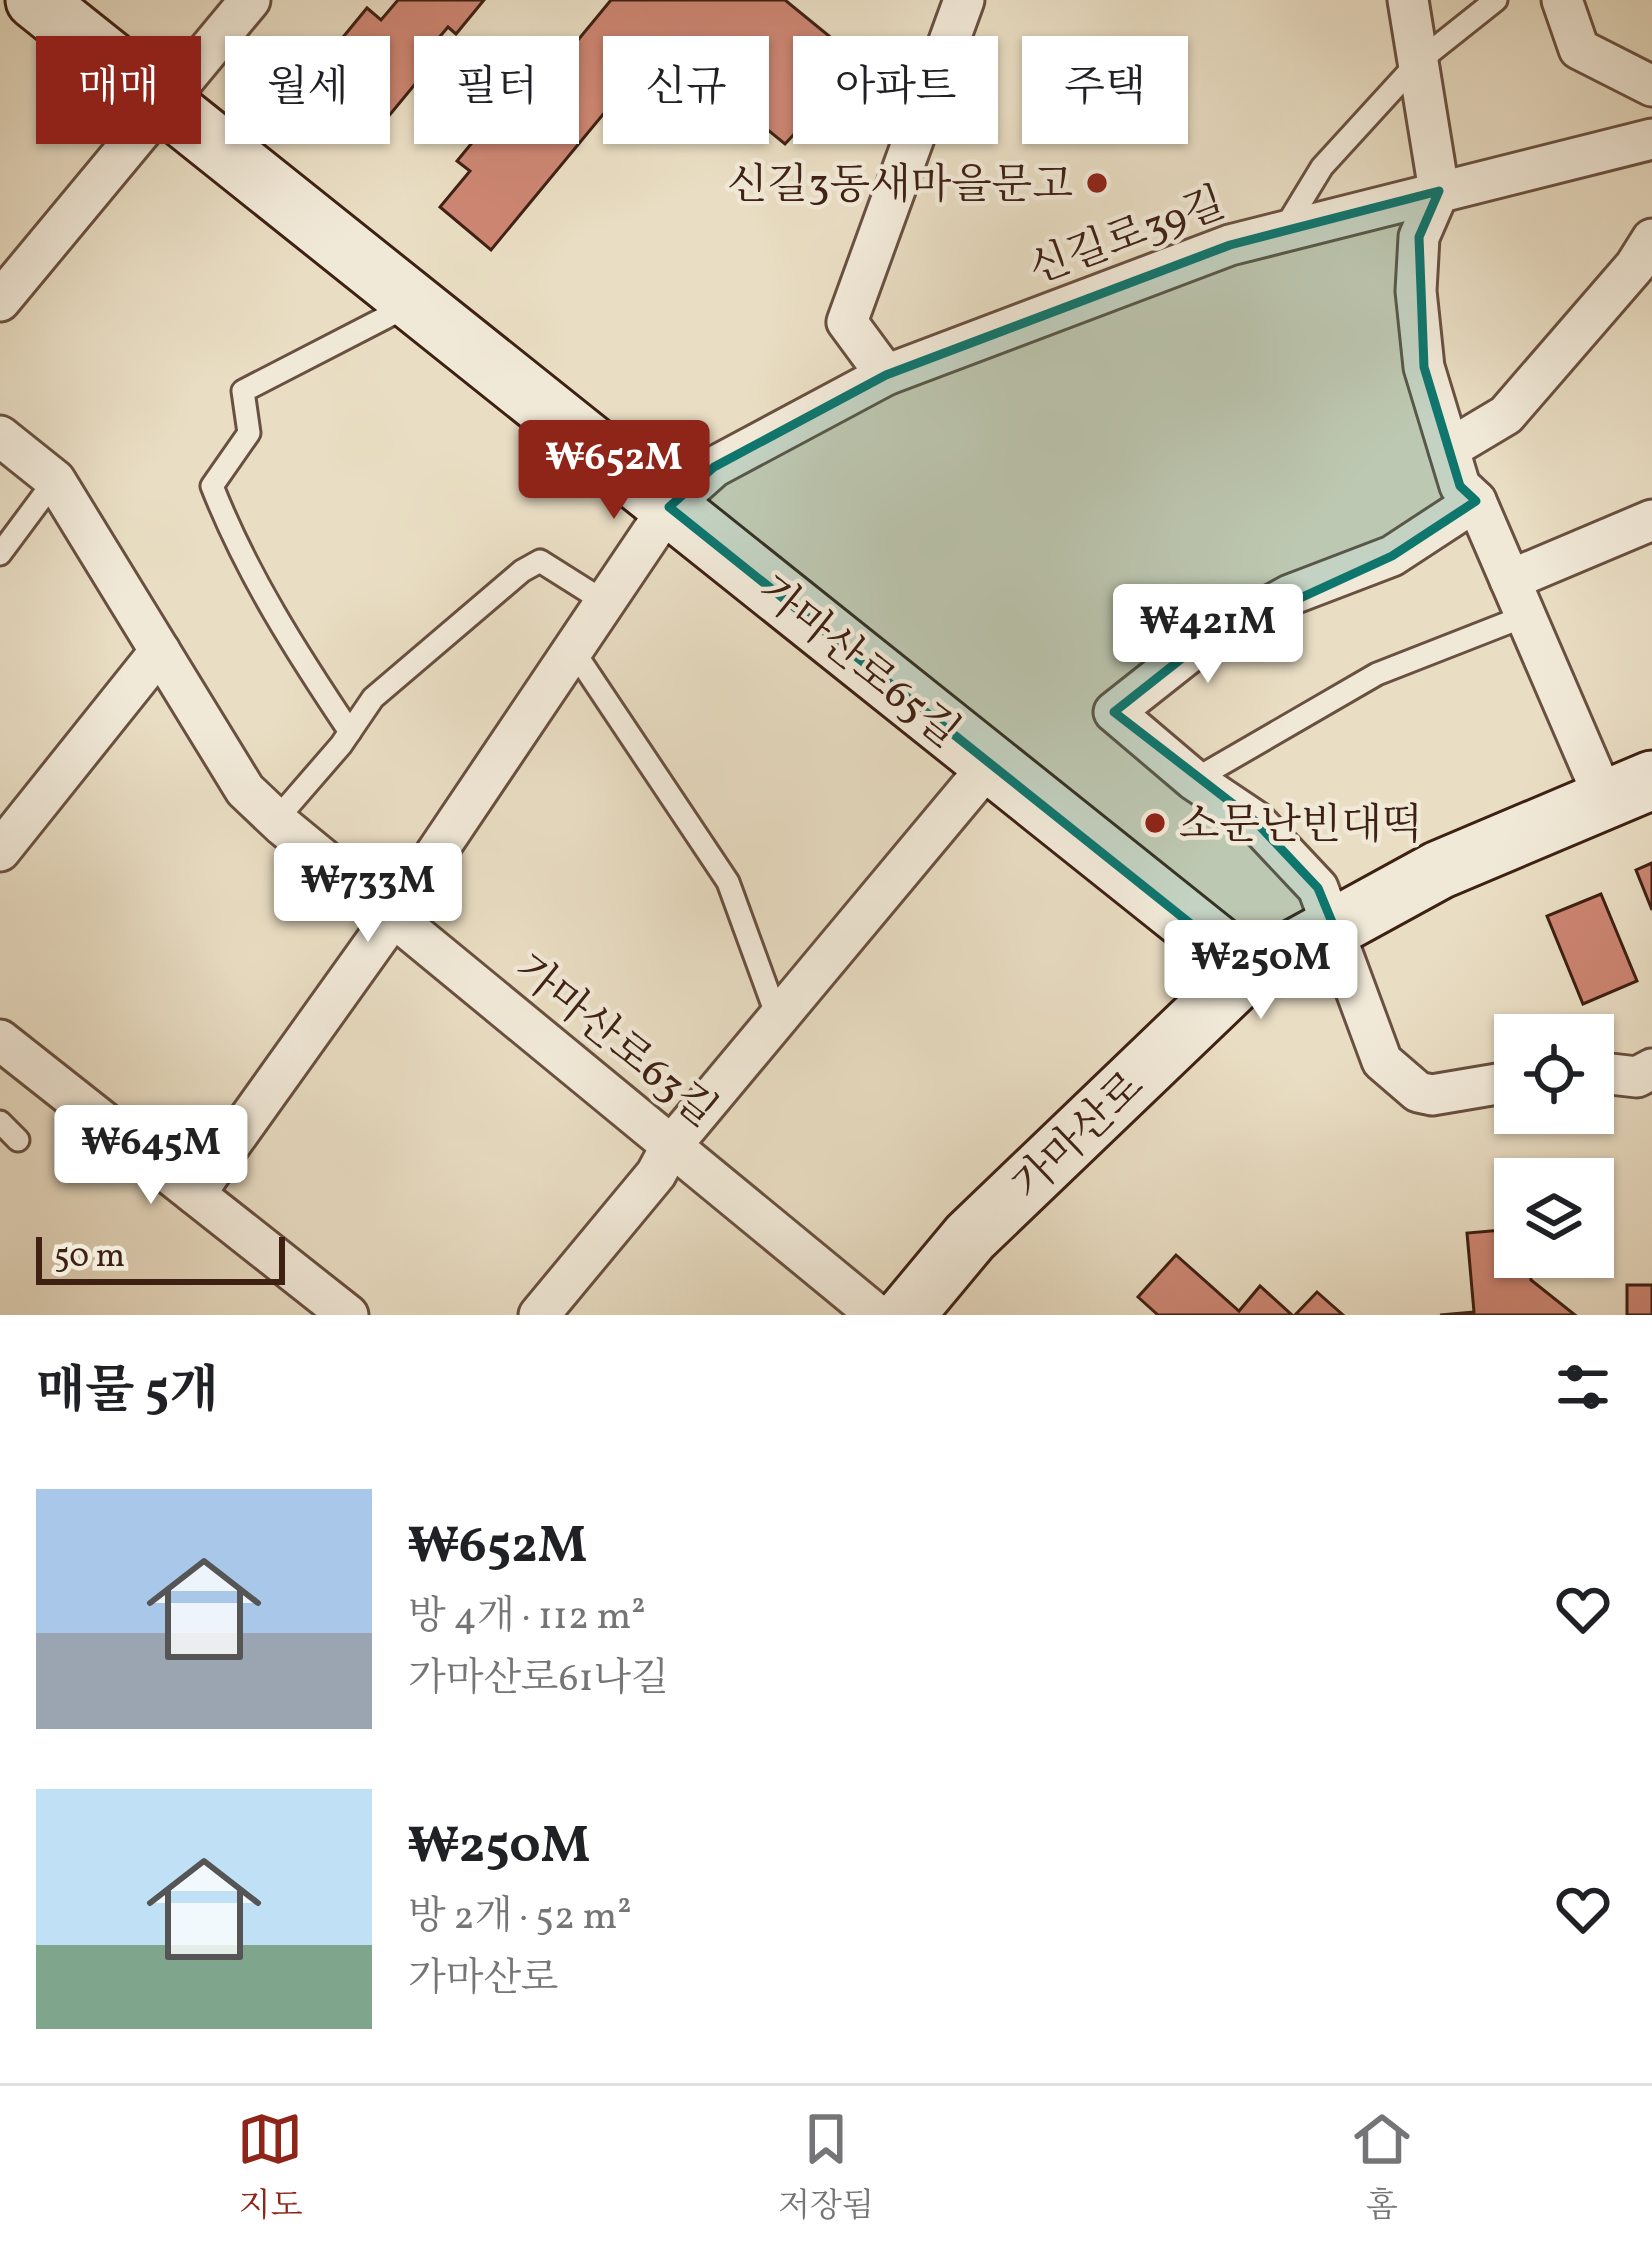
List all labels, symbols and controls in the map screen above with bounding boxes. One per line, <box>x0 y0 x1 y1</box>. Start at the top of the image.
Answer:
chip: 매매 <box>36 36 201 144</box>
chip: 월세 <box>225 36 390 144</box>
chip: 필터 <box>414 36 579 144</box>
chip: 신규 <box>603 36 769 144</box>
chip: 아파트 <box>793 36 998 144</box>
chip: 주택 <box>1022 36 1188 144</box>
place label: 신길3동새마을문고 <box>727 158 1073 217</box>
marker: 신길3동새마을문고 <box>1084 170 1110 196</box>
street label: 신길로39길 <box>1021 175 1234 301</box>
pin: ₩652M <box>530 420 698 522</box>
text: ₩652M <box>546 432 682 486</box>
street label: 가마산로65길 <box>744 564 971 763</box>
pin: ₩421M <box>1124 584 1292 686</box>
text: ₩421M <box>1140 596 1276 650</box>
place label: 소문난빈대떡 <box>1179 798 1422 857</box>
marker: 소문난빈대떡 <box>1142 810 1168 836</box>
pin: ₩733M <box>284 843 452 945</box>
text: ₩733M <box>301 855 435 909</box>
pin: ₩250M <box>1177 920 1345 1022</box>
text: ₩250M <box>1191 932 1331 986</box>
street label: 가마산로63길 <box>500 942 728 1143</box>
map controls <box>1494 1014 1614 1278</box>
button: locate <box>1494 1014 1614 1134</box>
street label: 가마산로 <box>1001 1060 1159 1215</box>
pin: ₩645M <box>67 1105 235 1207</box>
text: ₩645M <box>81 1117 221 1171</box>
button: layers <box>1494 1158 1614 1278</box>
scale bar <box>36 1231 285 1284</box>
text: 50 m <box>54 1235 125 1281</box>
icon: filters <box>1550 1354 1616 1420</box>
text: 매물 5개 <box>36 1357 219 1428</box>
text: ₩652M <box>408 1512 587 1583</box>
icon: home <box>132 1537 276 1681</box>
icon: heart <box>1550 1576 1616 1642</box>
text: 방 4개 · 112 m² <box>408 1591 646 1645</box>
text: 가마산로61나길 <box>408 1653 669 1707</box>
text: ₩250M <box>408 1812 590 1883</box>
icon: home <box>132 1837 276 1981</box>
icon: heart <box>1550 1876 1616 1942</box>
text: 방 2개 · 52 m² <box>408 1891 632 1945</box>
text: 가마산로 <box>408 1953 559 2007</box>
tab: 지도 <box>237 2106 303 2231</box>
tab: 저장됨 <box>778 2106 874 2231</box>
tab: 홈 <box>1349 2106 1415 2231</box>

